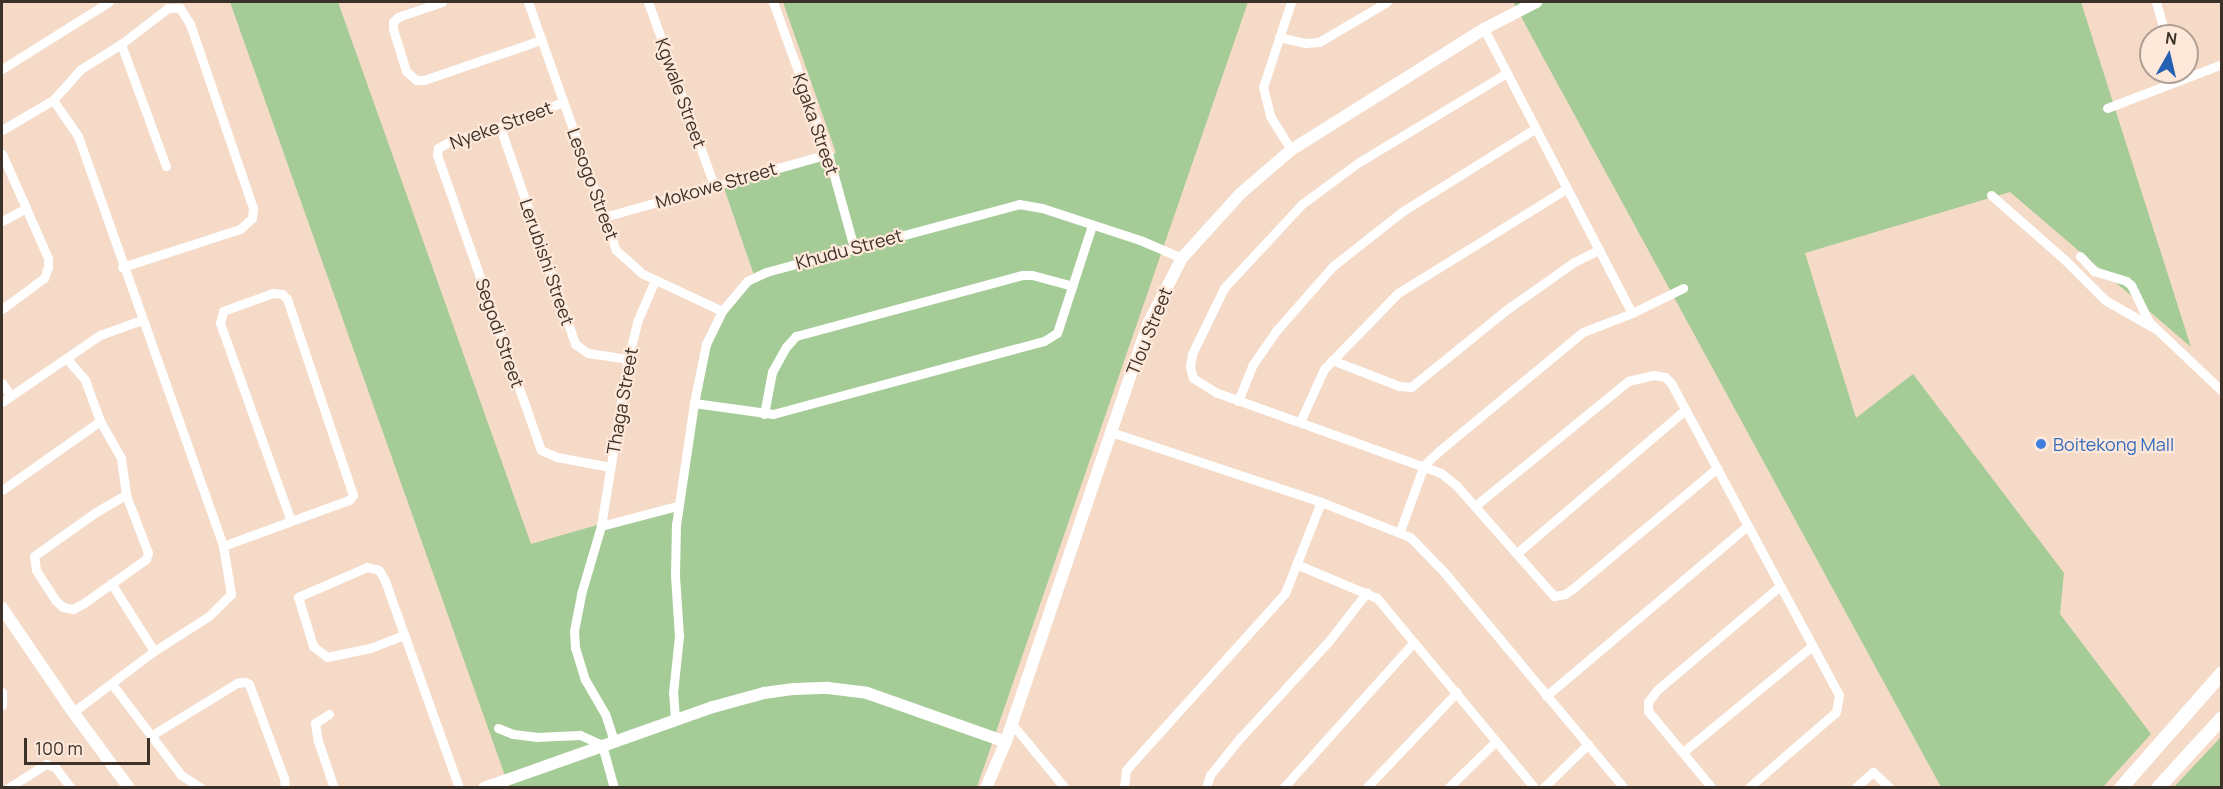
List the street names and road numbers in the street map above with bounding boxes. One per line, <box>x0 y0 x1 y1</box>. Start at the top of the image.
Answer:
street label: Kgwale Street <box>651 35 711 151</box>
street label: Kgaka Street <box>789 70 843 178</box>
street label: Nyeke Street <box>447 96 555 154</box>
street label: Lesogo Street <box>563 125 623 243</box>
street label: Mokowe Street <box>653 157 779 213</box>
street label: Lerubishi Street <box>515 196 579 328</box>
street label: Khudu Street <box>793 224 905 274</box>
street label: Segodi Street <box>471 275 529 391</box>
street label: Tlou Street <box>1122 284 1176 378</box>
street label: Thaga Street <box>602 346 642 456</box>

